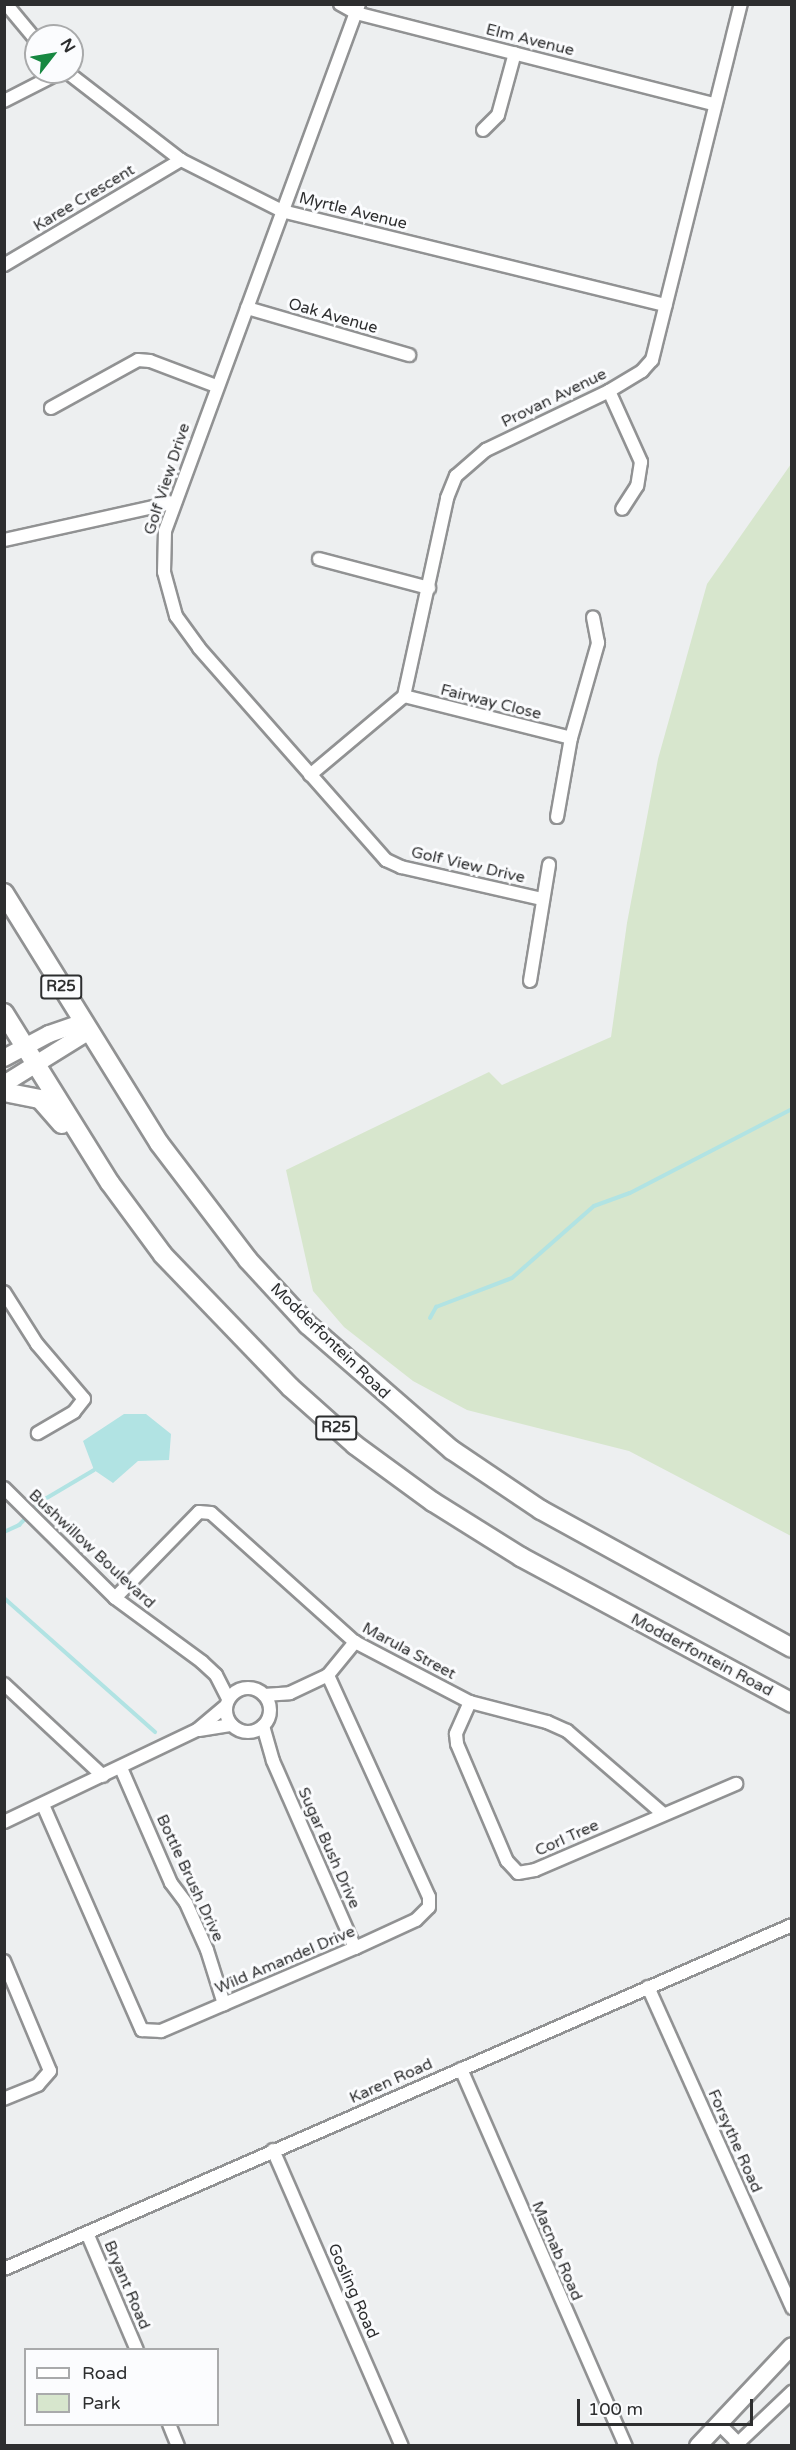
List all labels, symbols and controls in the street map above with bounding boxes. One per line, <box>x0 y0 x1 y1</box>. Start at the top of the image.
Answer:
street label: Elm Avenue <box>484 20 576 60</box>
north arrow <box>24 24 84 84</box>
text: N <box>56 35 80 56</box>
street label: Karee Crescent <box>30 160 138 236</box>
street label: Myrtle Avenue <box>297 188 409 234</box>
street label: Oak Avenue <box>286 294 380 338</box>
street label: Provan Avenue <box>498 364 610 432</box>
street label: Golf View Drive <box>140 421 194 537</box>
street label: Fairway Close <box>439 680 543 724</box>
street label: Golf View Drive <box>409 843 527 887</box>
road number: R25 <box>40 975 82 999</box>
street label: Modderfontein Road <box>266 1279 394 1403</box>
road number: R25 <box>315 1416 357 1440</box>
street label: Bushwillow Boulevard <box>25 1485 159 1613</box>
street label: Modderfontein Road <box>628 1609 776 1701</box>
street label: Marula Street <box>359 1618 459 1684</box>
street label: Sugar Bush Drive <box>294 1784 364 1912</box>
street label: Bottle Brush Drive <box>152 1811 228 1945</box>
street label: Corl Tree <box>532 1815 602 1861</box>
street label: Wild Amandel Drive <box>212 1922 358 1998</box>
street label: Karen Road <box>347 2054 435 2108</box>
street label: Forsythe Road <box>704 2086 766 2196</box>
street label: Macnab Road <box>527 2198 587 2304</box>
street label: Bryant Road <box>100 2238 154 2332</box>
street label: Gosling Road <box>324 2241 382 2341</box>
legend <box>24 2348 219 2426</box>
text: Road <box>82 2362 127 2384</box>
scale bar <box>580 2387 756 2425</box>
text: Park <box>82 2392 120 2414</box>
text: 100 m <box>588 2398 643 2420</box>

